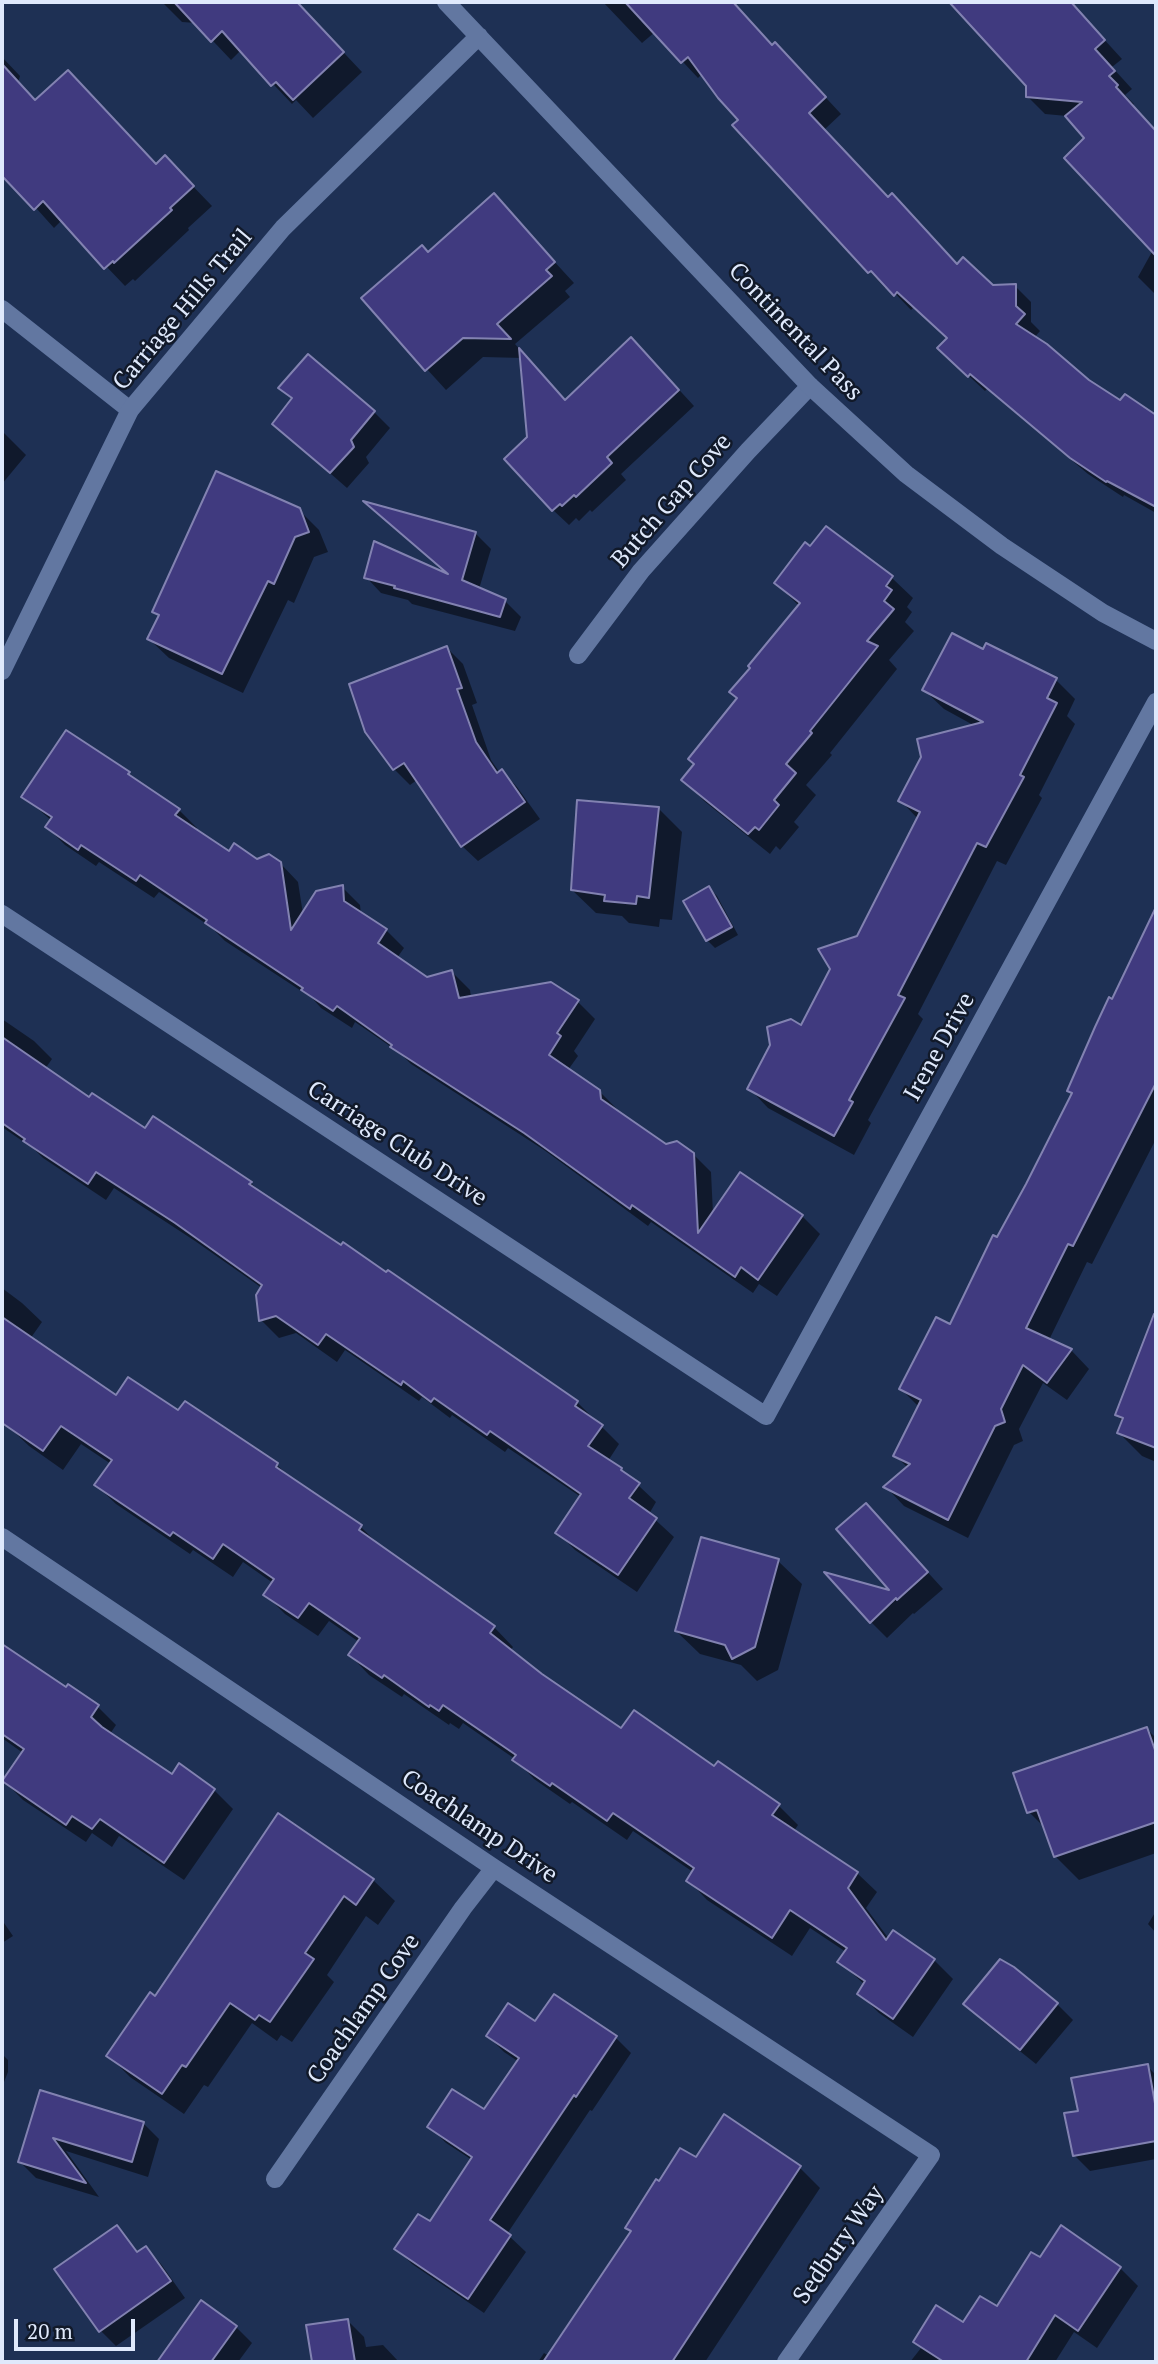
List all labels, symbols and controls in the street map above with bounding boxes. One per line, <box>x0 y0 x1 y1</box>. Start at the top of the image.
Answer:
street label: Carriage Hills Trail <box>107 224 259 396</box>
street label: Continental Pass <box>722 257 868 407</box>
street label: Butch Gap Cove <box>606 428 738 574</box>
street label: Irene Drive <box>899 988 981 1106</box>
street label: Carriage Club Drive <box>302 1075 492 1213</box>
street label: Coachlamp Drive <box>395 1764 563 1890</box>
street label: Coachlamp Cove <box>302 1928 426 2090</box>
street label: Sedbury Way <box>788 2180 890 2310</box>
scale bar <box>18 2304 138 2348</box>
text: 20 m <box>27 2317 73 2345</box>

